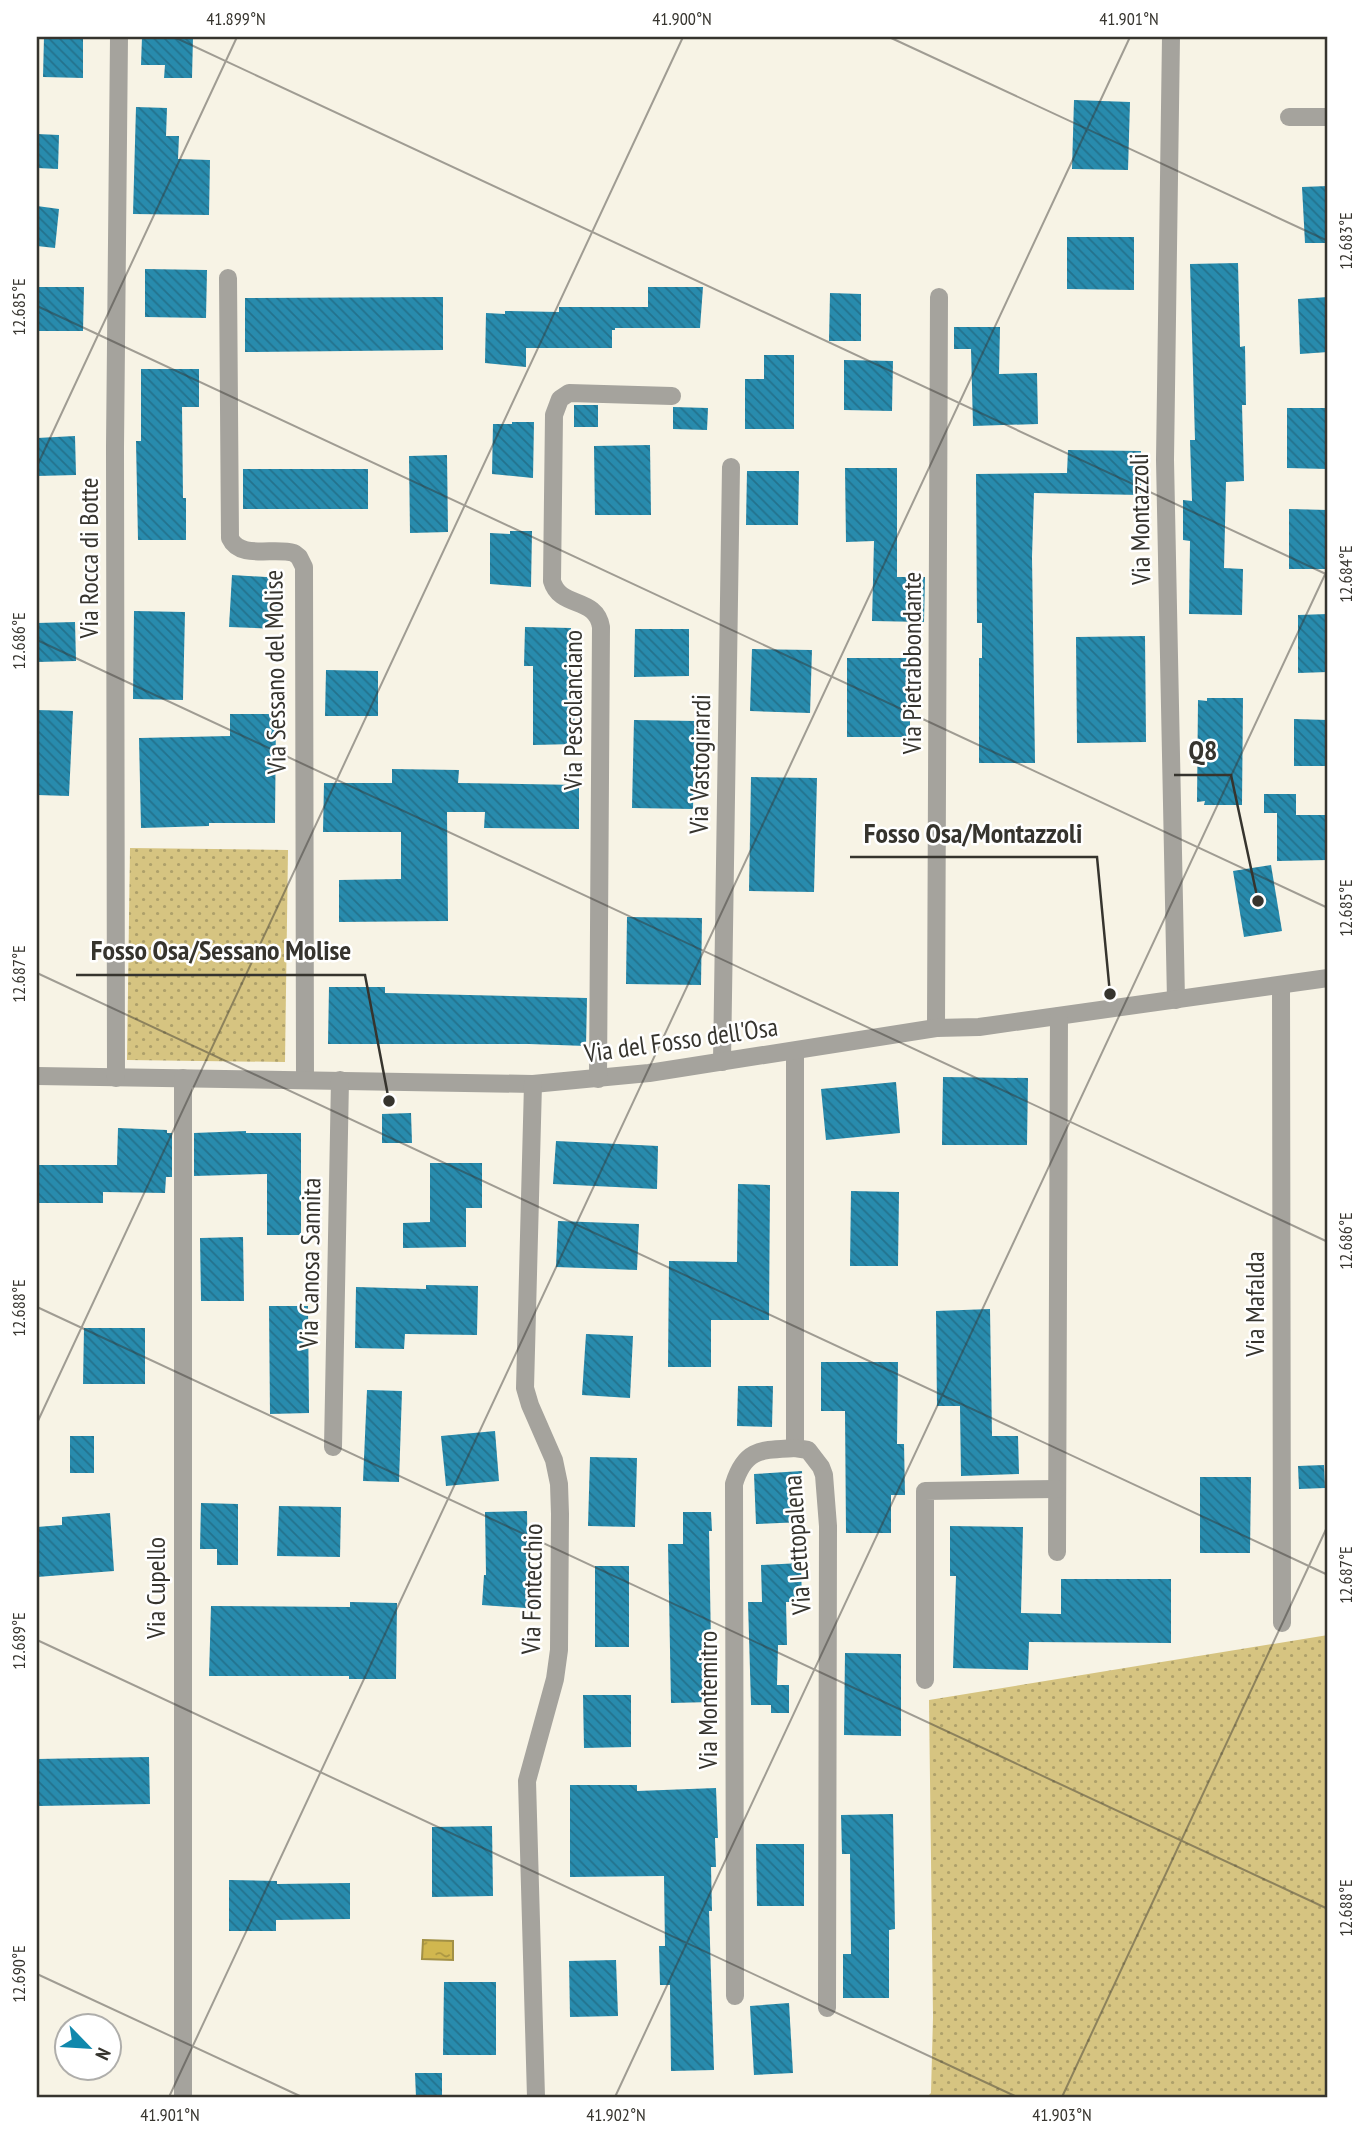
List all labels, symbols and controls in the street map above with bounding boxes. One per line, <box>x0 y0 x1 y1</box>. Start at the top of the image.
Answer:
text: 41.899°N <box>206 7 266 30</box>
text: 41.900°N <box>652 7 712 30</box>
text: 41.901°N <box>1099 7 1159 30</box>
text: 12.683°E <box>1334 212 1357 270</box>
text: 12.685°E <box>7 278 30 336</box>
street label: Via Montazzoli <box>1122 453 1157 586</box>
street label: Via Rocca di Botte <box>72 478 105 640</box>
text: 12.684°E <box>1334 545 1357 603</box>
street label: Via Sessano del Molise <box>256 570 293 775</box>
street label: Via Pietrabbondante <box>895 572 928 755</box>
text: 12.686°E <box>7 612 30 670</box>
street label: Via Pescolanciano <box>556 630 589 791</box>
street label: Via Vastogirardi <box>682 694 717 835</box>
callout: Q8 <box>1174 726 1231 775</box>
text: Q8 <box>1189 731 1217 768</box>
callout: Fosso Osa/Montazzoli <box>850 808 1097 857</box>
text: Fosso Osa/Montazzoli <box>864 814 1082 851</box>
text: 12.685°E <box>1334 879 1357 937</box>
callout: Fosso Osa/Sessano Molise <box>76 926 365 975</box>
text: Fosso Osa/Sessano Molise <box>91 931 351 968</box>
text: 12.687°E <box>7 945 30 1003</box>
street label: Via del Fosso dell'Osa <box>581 1010 780 1070</box>
street label: Via Canosa Sannita <box>291 1177 327 1350</box>
text: 12.686°E <box>1334 1212 1357 1270</box>
street label: Via Mafalda <box>1238 1251 1271 1358</box>
text: 12.688°E <box>7 1279 30 1337</box>
street label: Via Lettopalena <box>775 1474 818 1617</box>
street label: Via Fontecchio <box>514 1523 549 1656</box>
street label: Via Cupello <box>139 1537 172 1640</box>
text: 12.687°E <box>1334 1546 1357 1604</box>
text: 12.689°E <box>7 1612 30 1670</box>
street label: Via Montemitro <box>691 1631 724 1770</box>
text: 12.688°E <box>1334 1879 1357 1937</box>
text: 12.690°E <box>7 1945 30 2003</box>
north arrow <box>52 2011 122 2082</box>
text: N <box>90 2044 116 2064</box>
text: 41.901°N <box>140 2103 200 2126</box>
text: 41.902°N <box>586 2103 646 2126</box>
text: 41.903°N <box>1032 2103 1092 2126</box>

